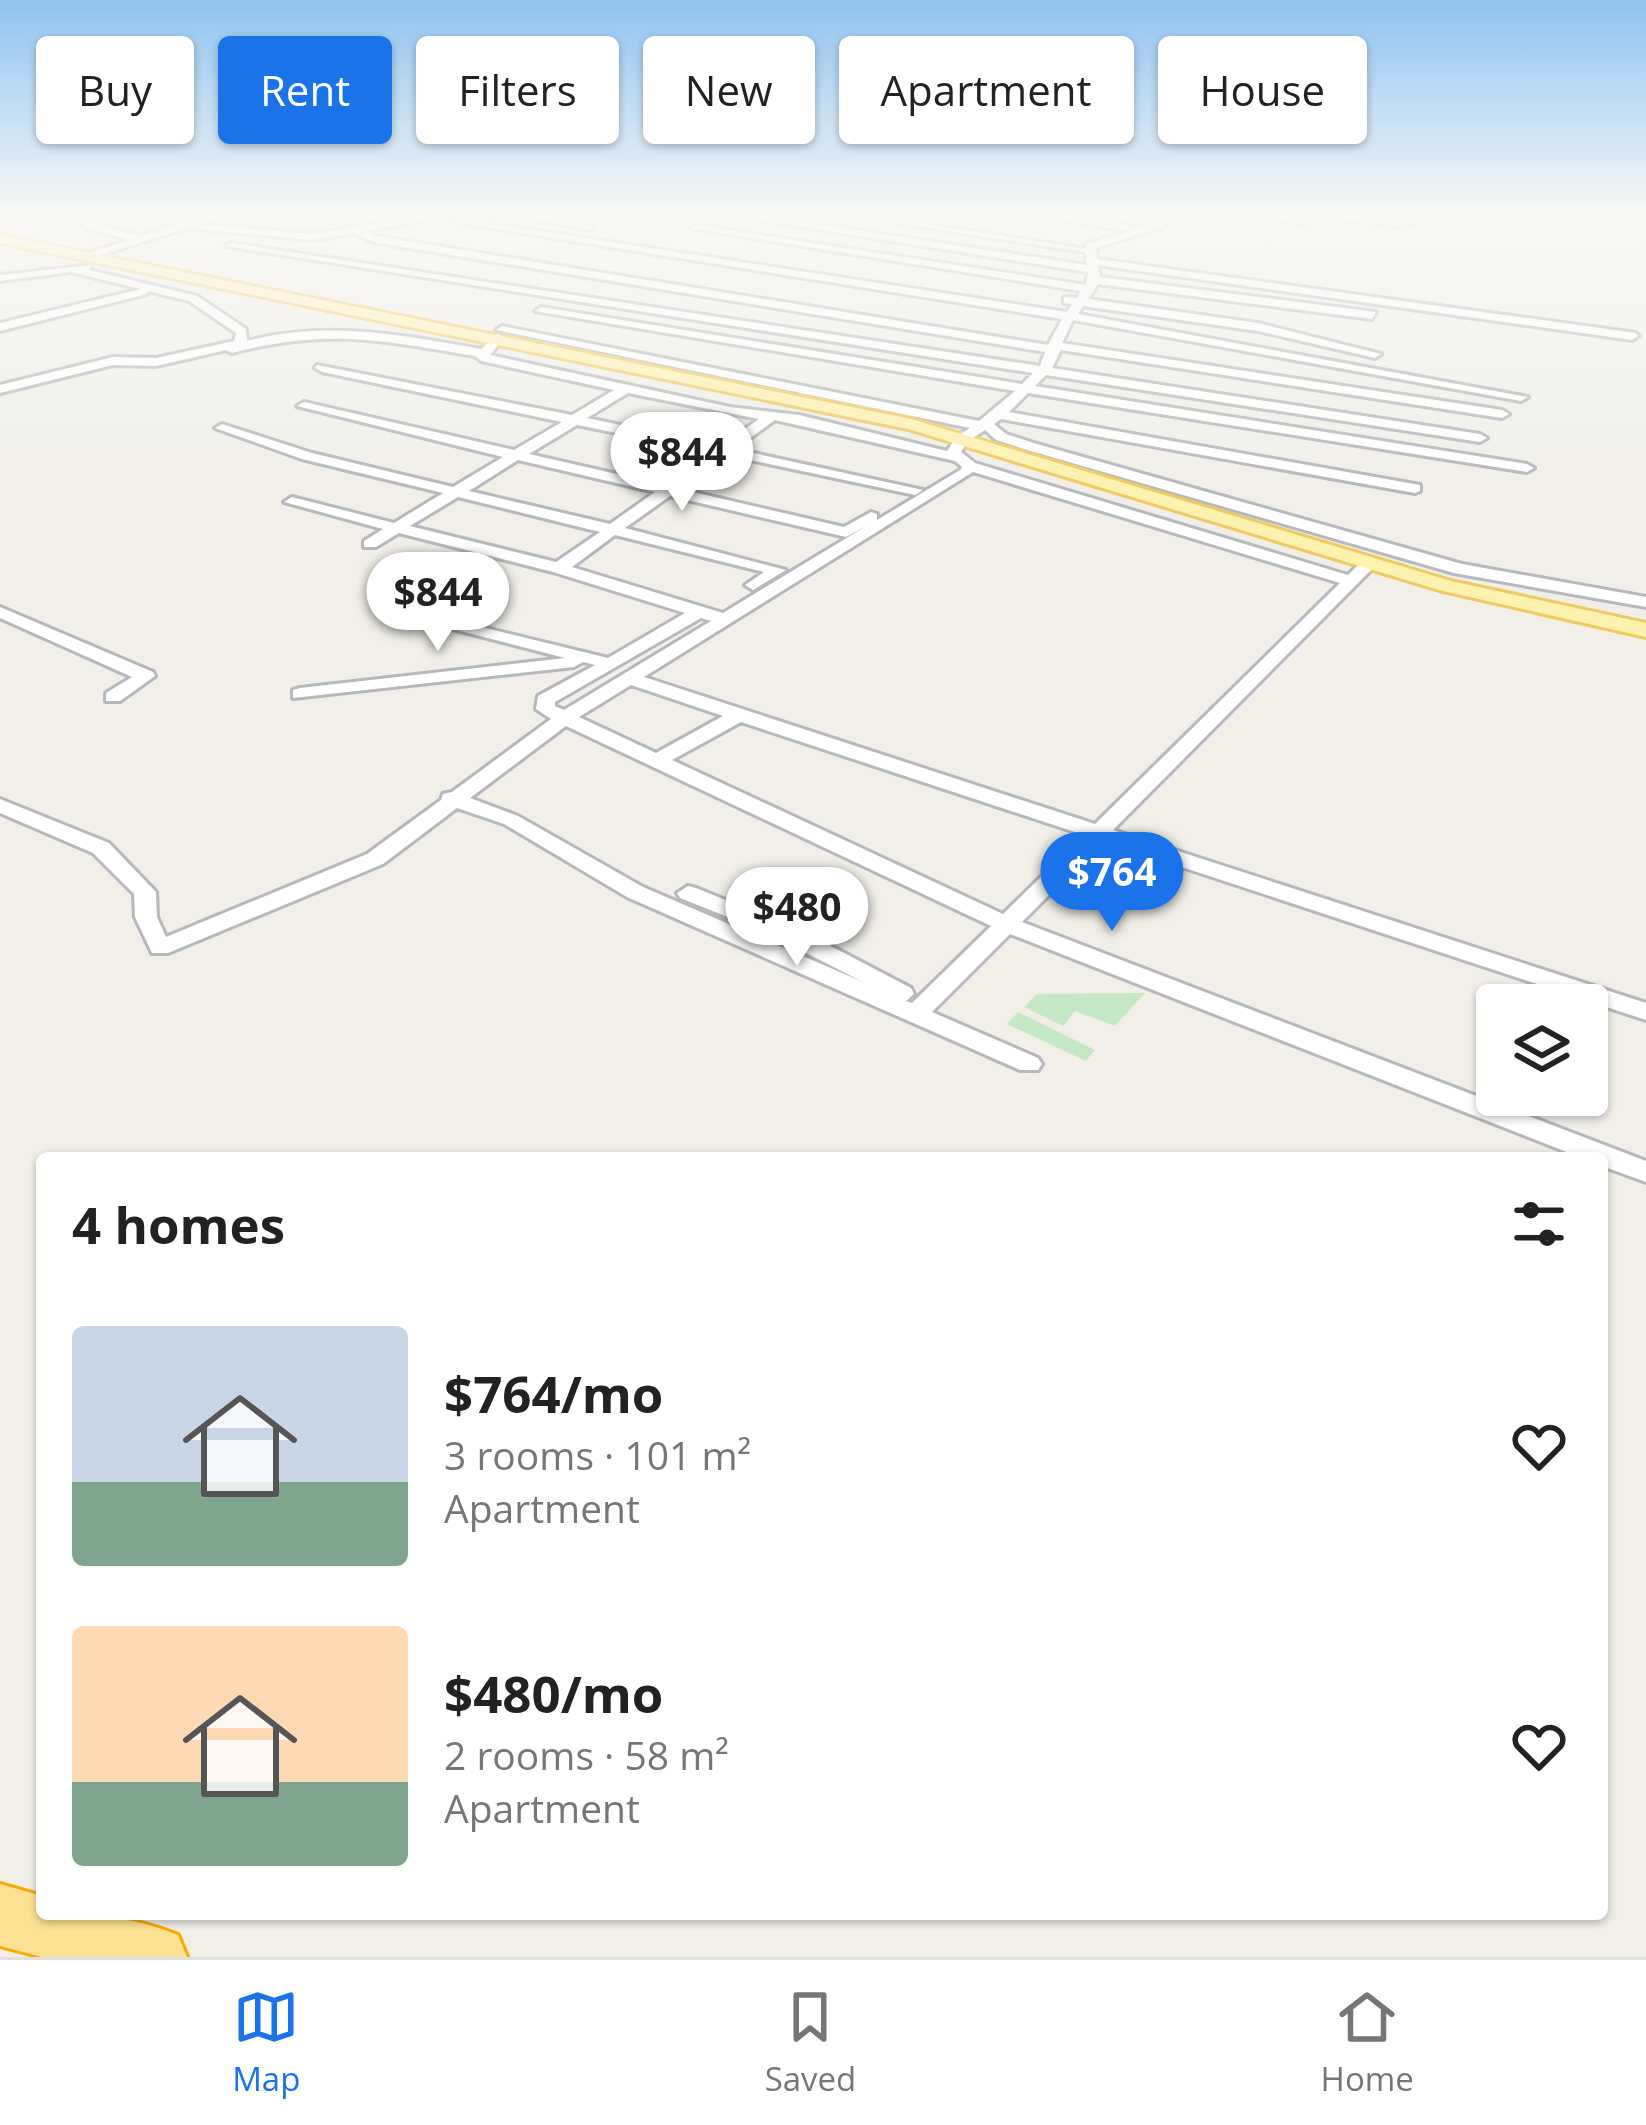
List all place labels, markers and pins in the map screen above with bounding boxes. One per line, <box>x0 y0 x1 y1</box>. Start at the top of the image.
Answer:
pin: $844 <box>611 412 753 514</box>
pin: $844 <box>367 552 509 654</box>
pin: $764 <box>1041 832 1183 934</box>
pin: $480 <box>726 867 868 969</box>

